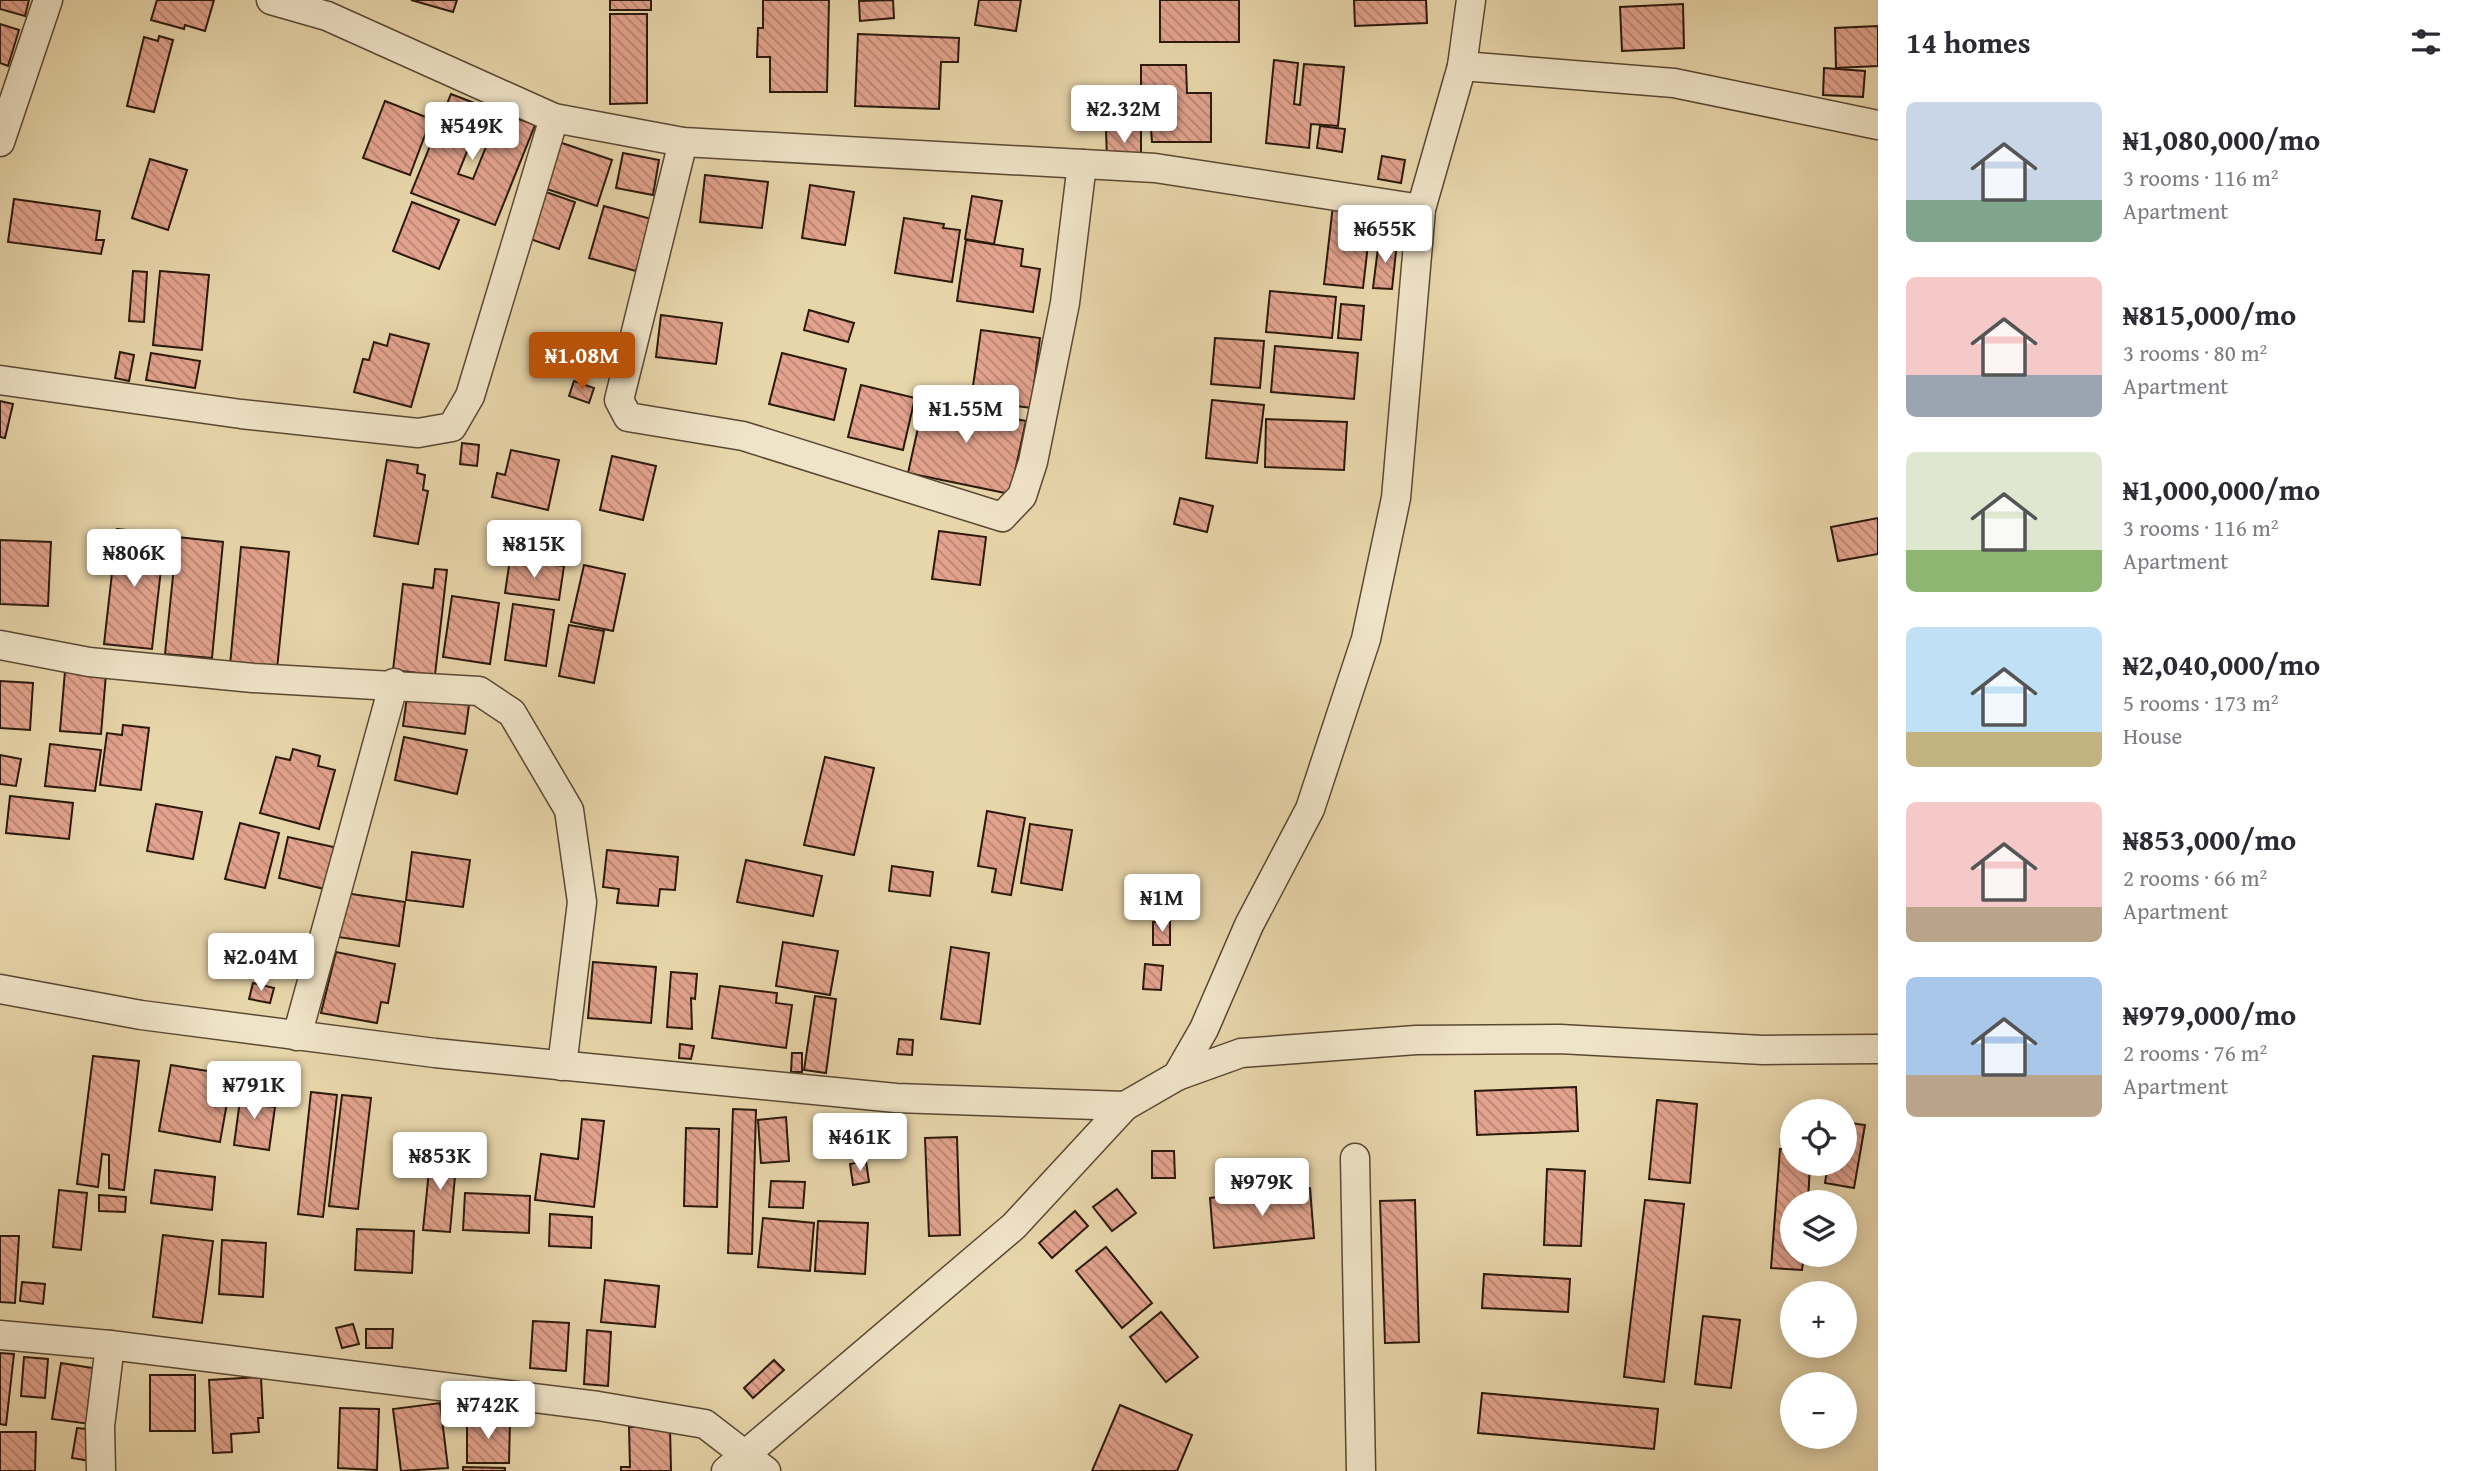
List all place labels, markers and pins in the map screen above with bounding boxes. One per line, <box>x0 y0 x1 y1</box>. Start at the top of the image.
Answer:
pin: ₦2.32M <box>1067 86 1181 145</box>
pin: ₦549K <box>423 102 521 162</box>
pin: ₦655K <box>1336 205 1434 265</box>
pin: ₦1.08M <box>525 332 639 392</box>
pin: ₦1.55M <box>909 386 1023 445</box>
pin: ₦815K <box>485 520 583 580</box>
pin: ₦806K <box>85 530 183 589</box>
pin: ₦1M <box>1128 874 1196 934</box>
pin: ₦2.04M <box>204 934 318 993</box>
pin: ₦791K <box>205 1062 303 1121</box>
pin: ₦461K <box>811 1114 909 1173</box>
pin: ₦853K <box>391 1132 489 1192</box>
pin: ₦979K <box>1213 1158 1311 1218</box>
pin: ₦742K <box>439 1382 537 1441</box>

